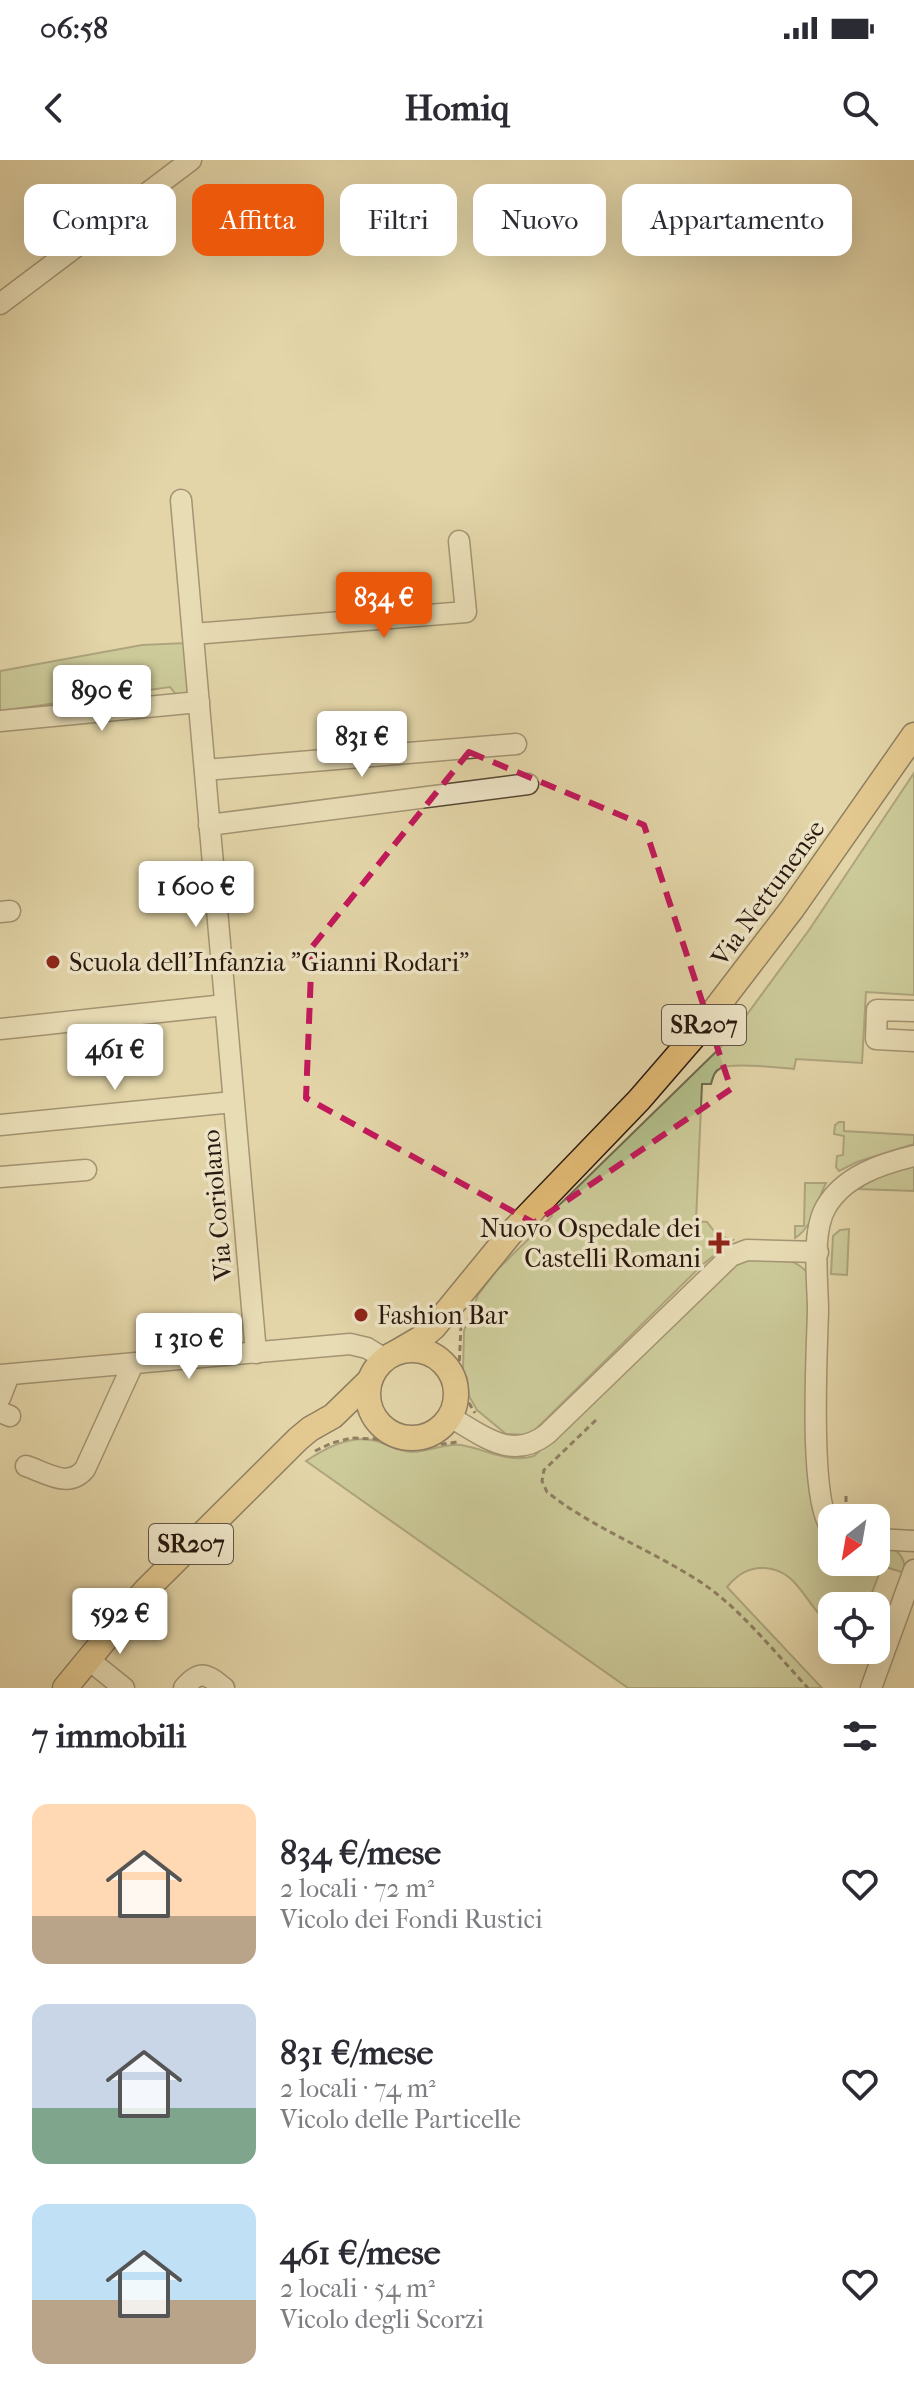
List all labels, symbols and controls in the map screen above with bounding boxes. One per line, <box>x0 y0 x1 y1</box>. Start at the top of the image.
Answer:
text: 06:58 <box>40 11 108 46</box>
icon: back <box>32 86 76 130</box>
icon: search <box>838 86 882 130</box>
text: Homiq <box>404 87 510 129</box>
chip: Compra <box>24 184 176 256</box>
chip: Affitta <box>192 184 324 256</box>
chip: Filtri <box>340 184 457 256</box>
chip: Nuovo <box>473 184 606 256</box>
chip: Appartamento <box>622 184 852 256</box>
pin: 834 € <box>328 572 440 640</box>
text: 834 € <box>354 582 414 613</box>
pin: 890 € <box>46 665 158 733</box>
text: 890 € <box>71 675 133 706</box>
pin: 831 € <box>306 711 418 779</box>
text: 831 € <box>335 721 389 752</box>
street label: Via Nettunense <box>704 814 831 973</box>
pin: 1 600 € <box>122 861 270 929</box>
text: 1 600 € <box>157 871 235 902</box>
place label: Scuola dell'Infanzia "Gianni Rodari" <box>69 947 469 978</box>
marker: Scuola dell'Infanzia "Gianni Rodari" <box>44 953 62 971</box>
road number: SR207 <box>662 1005 746 1045</box>
pin: 461 € <box>59 1024 171 1092</box>
text: 461 € <box>85 1034 145 1065</box>
street label: Via Coriolano <box>195 1128 239 1283</box>
place label: Nuovo Ospedale dei Castelli Romani <box>480 1213 701 1274</box>
marker: Nuovo Ospedale dei Castelli Romani <box>708 1232 730 1254</box>
place label: Fashion Bar <box>377 1300 508 1331</box>
marker: Fashion Bar <box>352 1306 370 1324</box>
pin: 1 310 € <box>115 1313 263 1381</box>
text: 1 310 € <box>154 1323 224 1354</box>
north arrow <box>818 1504 890 1576</box>
map controls <box>818 1504 890 1664</box>
road number: SR207 <box>149 1524 233 1564</box>
pin: 592 € <box>64 1588 176 1656</box>
button: locate <box>818 1592 890 1664</box>
text: 592 € <box>90 1598 150 1629</box>
icon: filters <box>838 1714 882 1758</box>
text: 7 immobili <box>32 1716 186 1756</box>
text: 834 €/mese <box>280 1833 441 1873</box>
icon: home <box>96 1836 192 1932</box>
icon: heart <box>838 1862 882 1906</box>
text: 2 locali · 72 m² <box>280 1873 434 1904</box>
text: Vicolo dei Fondi Rustici <box>280 1904 543 1935</box>
text: 831 €/mese <box>280 2033 433 2073</box>
icon: home <box>96 2036 192 2132</box>
icon: heart <box>838 2062 882 2106</box>
text: 2 locali · 74 m² <box>280 2073 436 2104</box>
text: Vicolo delle Particelle <box>280 2104 521 2135</box>
text: 461 €/mese <box>280 2233 441 2273</box>
icon: home <box>96 2236 192 2332</box>
icon: heart <box>838 2262 882 2306</box>
text: 2 locali · 54 m² <box>280 2273 435 2304</box>
text: Vicolo degli Scorzi <box>280 2304 484 2335</box>

